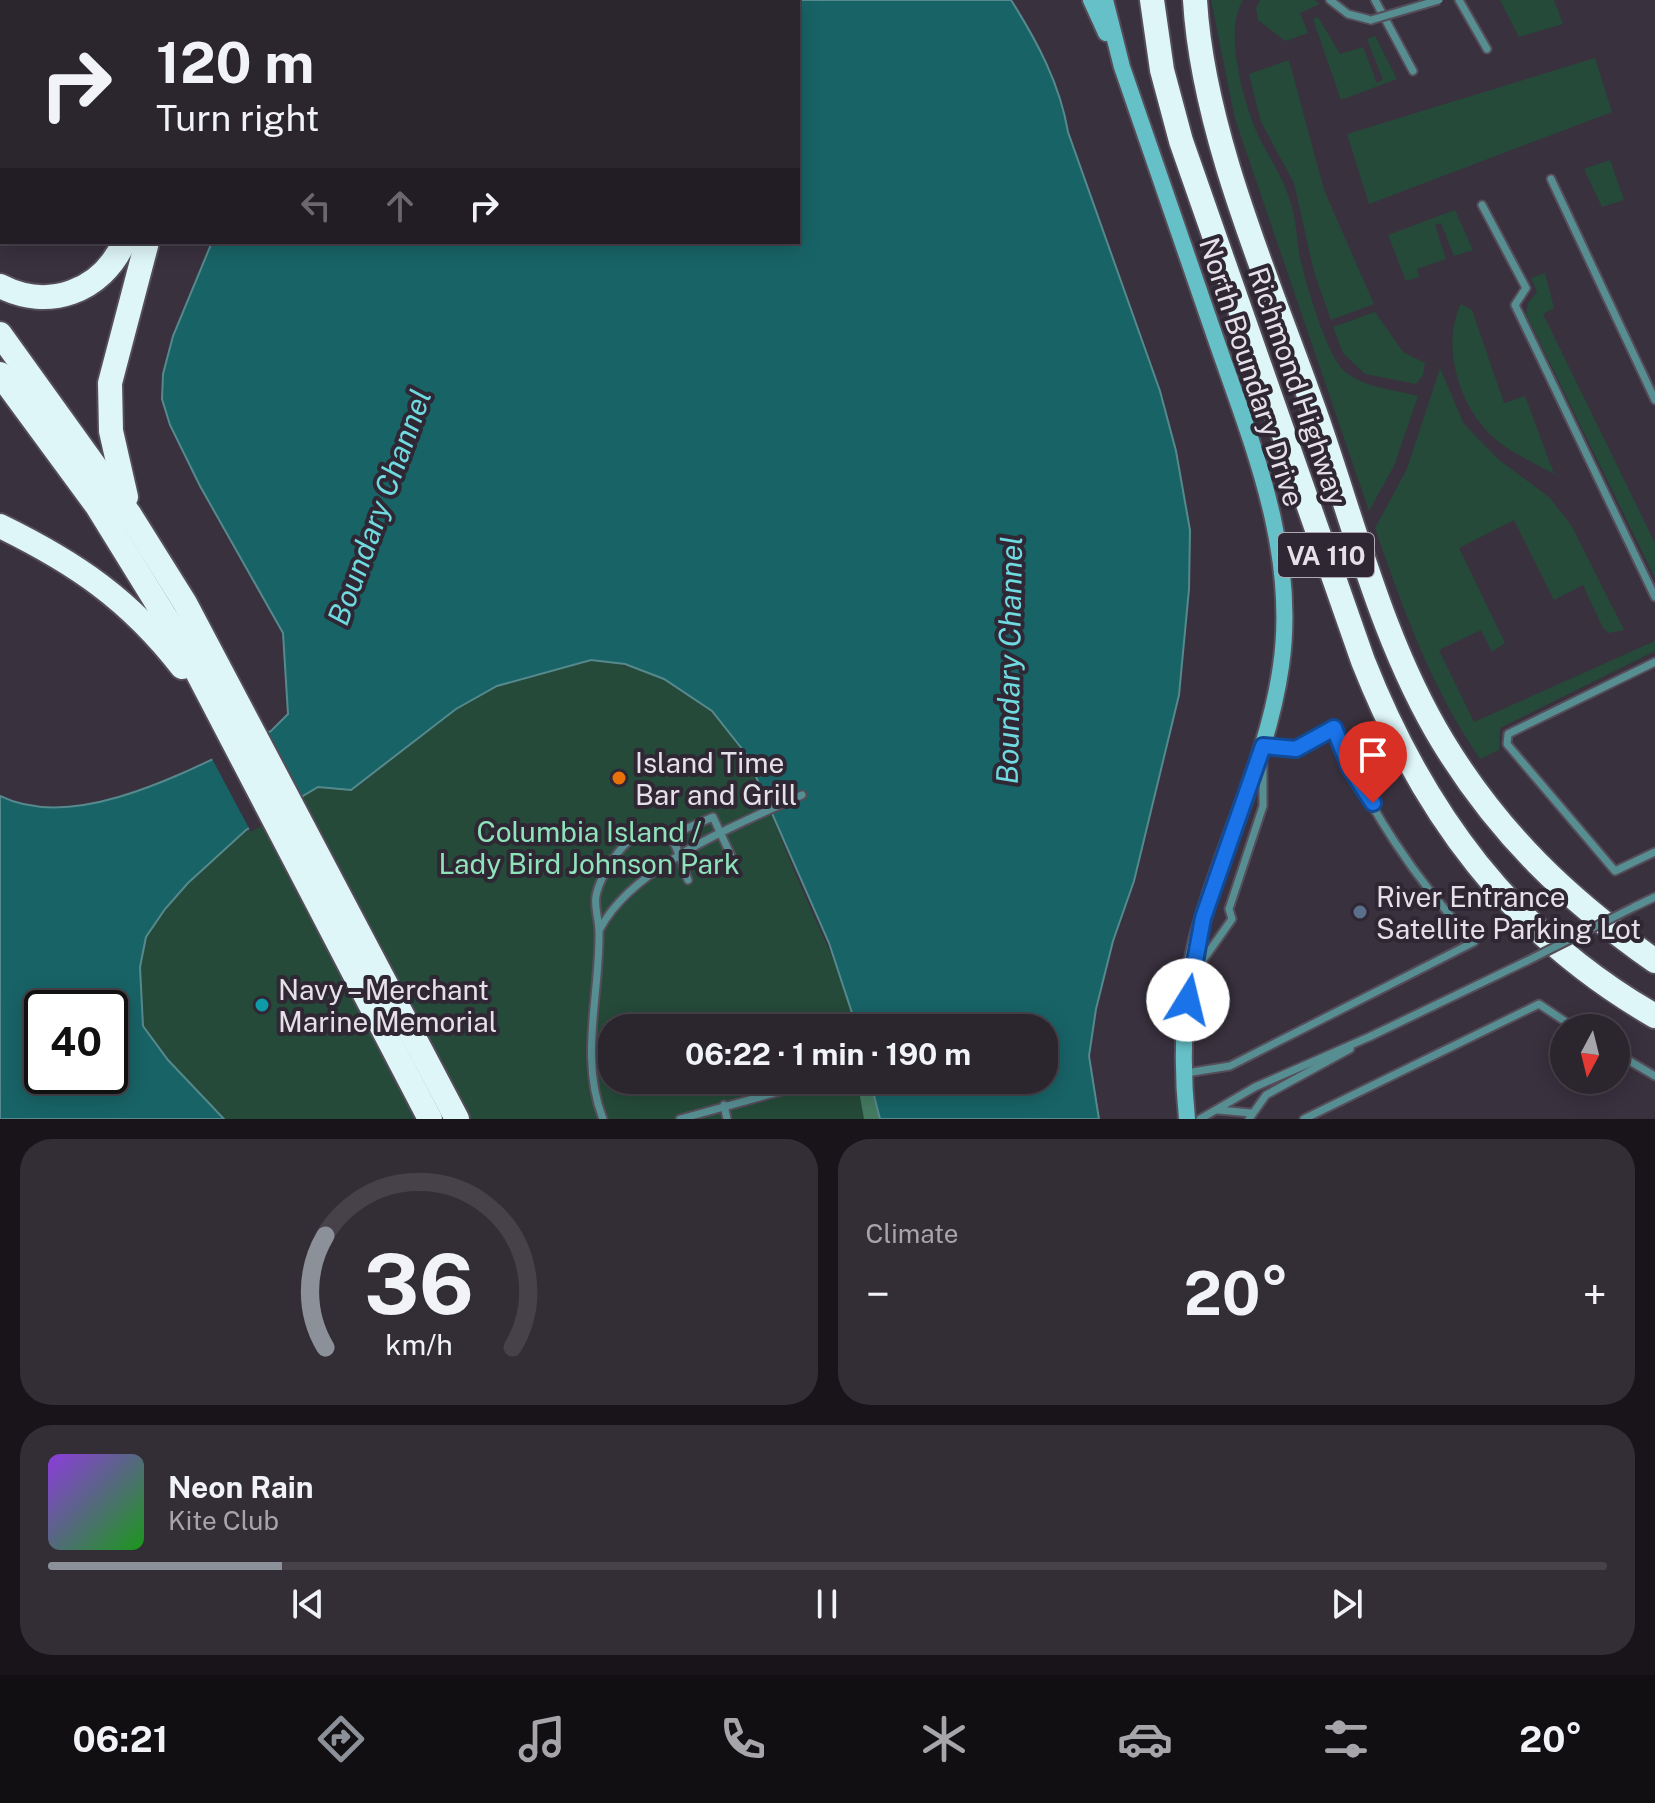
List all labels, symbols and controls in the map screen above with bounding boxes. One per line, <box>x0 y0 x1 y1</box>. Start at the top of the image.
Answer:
text: 120 m <box>156 30 314 96</box>
icon: right <box>24 32 128 136</box>
text: Turn right <box>156 97 319 139</box>
icon: left <box>294 184 338 228</box>
icon: ahead <box>378 184 422 228</box>
icon: right <box>462 184 506 228</box>
street label: North Boundary Drive <box>1193 233 1311 511</box>
street label: Richmond Highway <box>1242 263 1354 509</box>
water label: Boundary Channel <box>320 384 438 630</box>
road number: VA 110 <box>1278 533 1374 577</box>
water label: Boundary Channel <box>989 535 1029 785</box>
pin <box>1339 721 1407 803</box>
icon: arrive <box>1351 733 1395 777</box>
place label: Island Time Bar and Grill <box>635 746 797 811</box>
marker: Island Time Bar and Grill <box>610 769 628 787</box>
park label: Columbia Island / Lady Bird Johnson Park <box>438 815 740 880</box>
place label: River Entrance Satellite Parking Lot <box>1376 880 1641 945</box>
marker: River Entrance Satellite Parking Lot <box>1351 903 1369 921</box>
position arrow <box>1146 958 1230 1042</box>
place label: Navy – Merchant Marine Memorial <box>278 973 497 1038</box>
speed limit sign: 40 <box>24 990 128 1094</box>
marker: Navy – Merchant Marine Memorial <box>253 996 271 1014</box>
north arrow <box>1550 1014 1630 1094</box>
map controls <box>1550 1014 1630 1094</box>
text: 06:22 · 1 min · 190 m <box>685 1036 971 1072</box>
text: Climate <box>866 1218 959 1249</box>
text: 36 <box>364 1235 474 1333</box>
text: 20° <box>1184 1258 1289 1329</box>
text: − <box>866 1268 890 1320</box>
text: + <box>1583 1268 1607 1320</box>
text: km/h <box>385 1328 452 1361</box>
text: Neon Rain <box>168 1469 314 1505</box>
text: Kite Club <box>168 1505 279 1536</box>
icon: previous <box>286 1582 330 1626</box>
icon: pause <box>805 1582 849 1626</box>
icon: next <box>1325 1582 1369 1626</box>
icon: directions <box>313 1711 369 1767</box>
icon: music <box>514 1711 570 1767</box>
icon: phone <box>715 1711 771 1767</box>
icon: climate <box>916 1711 972 1767</box>
icon: car <box>1117 1711 1173 1767</box>
icon: filters <box>1318 1711 1374 1767</box>
text: 06:21 <box>73 1718 168 1760</box>
text: 20° <box>1519 1718 1582 1760</box>

